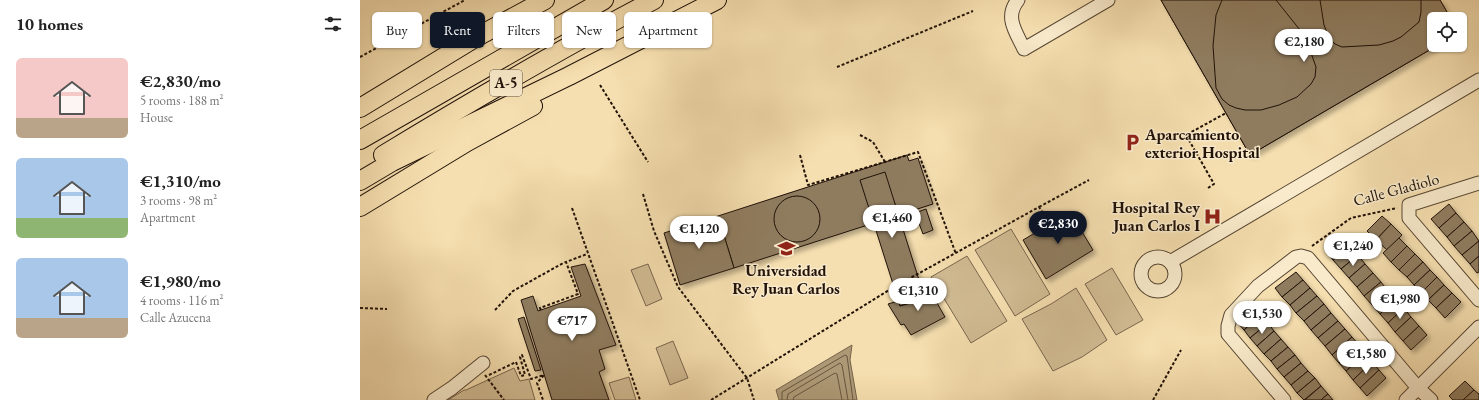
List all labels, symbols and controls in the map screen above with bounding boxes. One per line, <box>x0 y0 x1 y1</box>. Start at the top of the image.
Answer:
chip: Buy <box>372 12 422 48</box>
chip: Rent <box>430 12 485 48</box>
chip: Filters <box>493 12 554 48</box>
chip: New <box>562 12 616 48</box>
chip: Apartment <box>624 12 712 48</box>
map controls <box>1427 12 1467 52</box>
button: locate <box>1427 12 1467 52</box>
text: 10 homes <box>16 13 83 35</box>
icon: filters <box>322 13 344 35</box>
pin: €2,180 <box>1271 29 1337 63</box>
text: €2,180 <box>1284 33 1324 50</box>
text: €2,830/mo <box>140 70 221 92</box>
road number: A-5 <box>490 70 522 96</box>
icon: home <box>48 74 96 122</box>
text: 5 rooms · 188 m² <box>140 92 224 109</box>
text: House <box>140 109 173 126</box>
place label: Aparcamiento exterior Hospital <box>1144 124 1260 163</box>
parking icon: Aparcamiento exterior Hospital <box>1122 133 1142 153</box>
street label: Calle Gladiolo <box>1351 168 1442 211</box>
text: €1,310/mo <box>140 170 221 192</box>
icon: home <box>48 174 96 222</box>
text: 3 rooms · 98 m² <box>140 192 217 209</box>
place label: Hospital Rey Juan Carlos I <box>1111 197 1200 236</box>
pin: €1,460 <box>859 205 925 239</box>
hospital icon: Hospital Rey Juan Carlos I <box>1203 206 1223 226</box>
text: Apartment <box>140 209 195 226</box>
text: €1,460 <box>872 209 912 226</box>
pin: €2,830 <box>1025 211 1091 245</box>
text: €2,830 <box>1038 215 1078 232</box>
pin: €1,120 <box>666 216 732 250</box>
text: €1,120 <box>679 220 719 237</box>
pin: €1,240 <box>1320 233 1386 267</box>
text: €1,240 <box>1333 237 1373 254</box>
school or university icon: Universidad Rey Juan Carlos <box>776 239 796 259</box>
place label: Universidad Rey Juan Carlos <box>732 260 840 299</box>
text: €1,980/mo <box>140 270 221 292</box>
icon: home <box>48 274 96 322</box>
pin: €1,310 <box>885 278 951 312</box>
text: €1,310 <box>898 282 938 299</box>
pin: €1,980 <box>1367 286 1433 320</box>
text: €1,980 <box>1380 290 1420 307</box>
text: 4 rooms · 116 m² <box>140 292 224 309</box>
pin: €1,530 <box>1229 301 1295 335</box>
text: €1,530 <box>1242 305 1282 322</box>
pin: €717 <box>548 308 596 342</box>
text: Calle Azucena <box>140 309 211 326</box>
text: €717 <box>557 312 587 329</box>
pin: €1,580 <box>1333 341 1399 375</box>
text: €1,580 <box>1346 345 1386 362</box>

